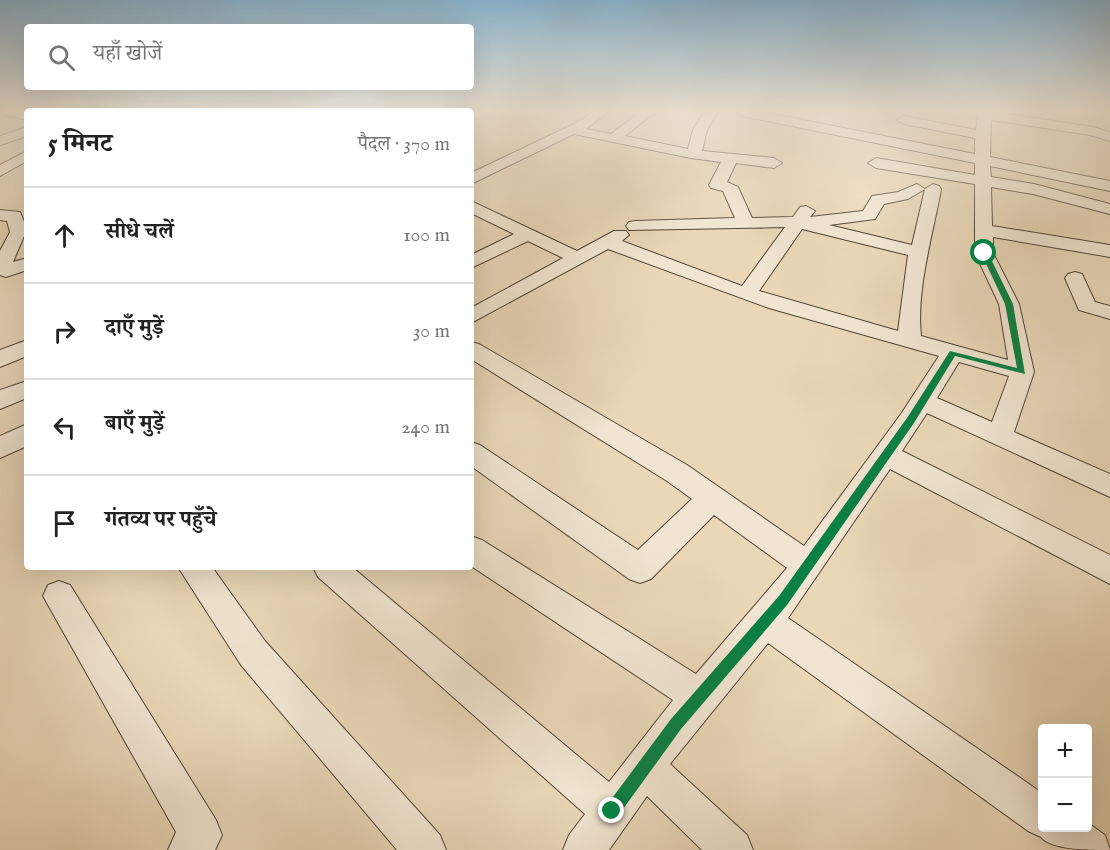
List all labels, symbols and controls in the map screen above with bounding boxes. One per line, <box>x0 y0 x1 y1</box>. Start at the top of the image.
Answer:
search box <box>24 24 474 90</box>
text: यहाँ खोजें <box>93 40 162 68</box>
icon: search <box>45 41 78 74</box>
text: 5 मिनट <box>48 127 112 160</box>
text: पैदल · 370 m <box>358 132 450 157</box>
text: सीधे चलें <box>105 218 174 246</box>
icon: ahead <box>48 219 81 252</box>
text: 100 m <box>403 223 450 248</box>
route start <box>970 239 996 265</box>
text: दाएँ मुड़ें <box>105 314 164 342</box>
icon: right <box>48 315 81 348</box>
text: 30 m <box>413 319 450 344</box>
text: बाएँ मुड़ें <box>105 410 164 438</box>
icon: left <box>48 411 81 444</box>
text: 240 m <box>401 415 450 440</box>
text: गंतव्य पर पहुँचे <box>105 506 216 534</box>
icon: arrive <box>48 507 81 540</box>
map controls <box>1038 724 1092 832</box>
button: + <box>1038 724 1092 778</box>
button: − <box>1038 778 1092 832</box>
route end <box>598 797 624 823</box>

